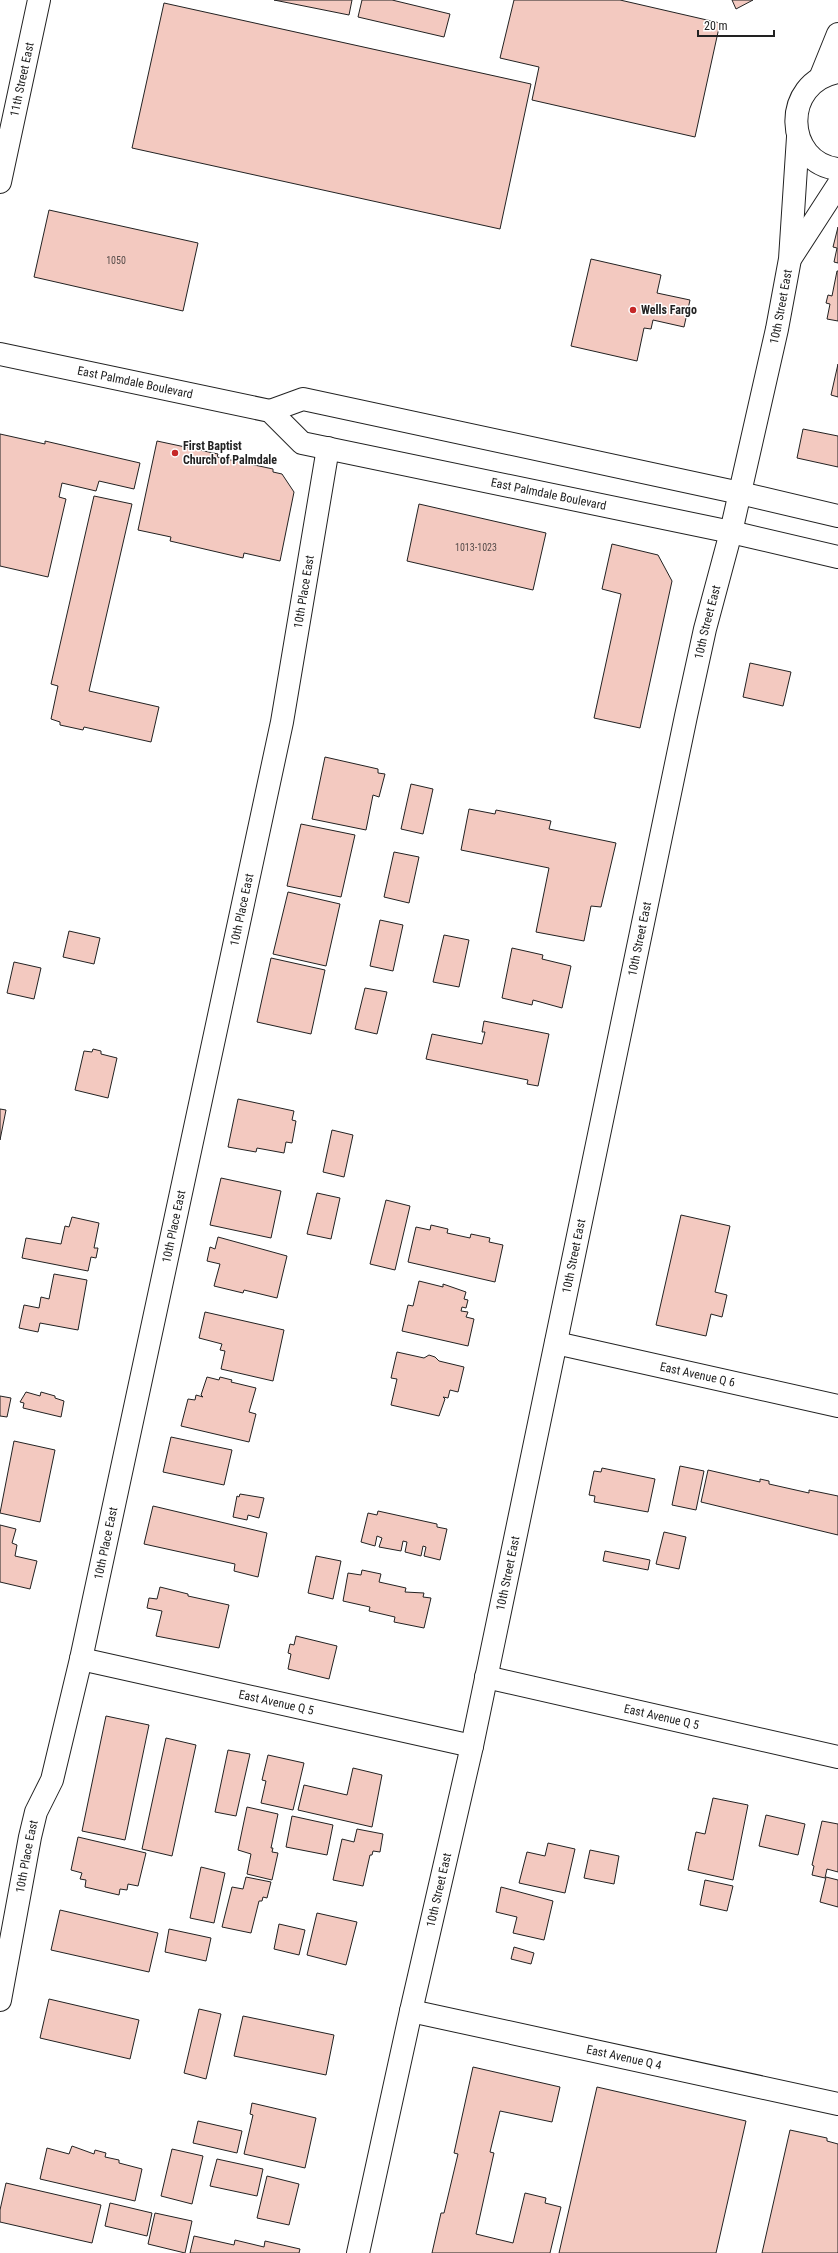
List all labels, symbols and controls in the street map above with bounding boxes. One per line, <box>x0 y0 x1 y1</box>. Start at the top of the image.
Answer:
scale bar <box>698 12 774 38</box>
text: 20 m <box>704 19 728 33</box>
street label: 11th Street East <box>7 40 37 118</box>
house number: 1050 <box>106 255 126 266</box>
street label: 10th Street East <box>767 268 795 345</box>
place label: Wells Fargo <box>641 303 697 317</box>
marker: Wells Fargo <box>628 305 638 315</box>
street label: East Palmdale Boulevard <box>76 364 194 402</box>
place label: First Baptist Church of Palmdale <box>183 439 277 467</box>
marker: First Baptist Church of Palmdale <box>170 448 180 458</box>
street label: East Palmdale Boulevard <box>490 475 608 513</box>
house number: 1013-1023 <box>455 542 497 553</box>
street label: 10th Place East <box>291 554 317 629</box>
street label: 10th Street East <box>692 583 724 660</box>
street label: 10th Place East <box>227 872 256 947</box>
street label: 10th Street East <box>625 900 654 977</box>
street label: 10th Place East <box>159 1188 188 1264</box>
street label: 10th Street East <box>559 1217 588 1295</box>
street label: East Avenue Q 6 <box>659 1359 737 1390</box>
street label: 10th Place East <box>91 1505 121 1581</box>
street label: 10th Street East <box>493 1534 523 1612</box>
street label: East Avenue Q 5 <box>237 1687 315 1718</box>
street label: East Avenue Q 5 <box>623 1702 701 1732</box>
street label: 10th Place East <box>13 1818 41 1894</box>
street label: 10th Street East <box>424 1851 454 1928</box>
street label: East Avenue Q 4 <box>585 2042 663 2072</box>

